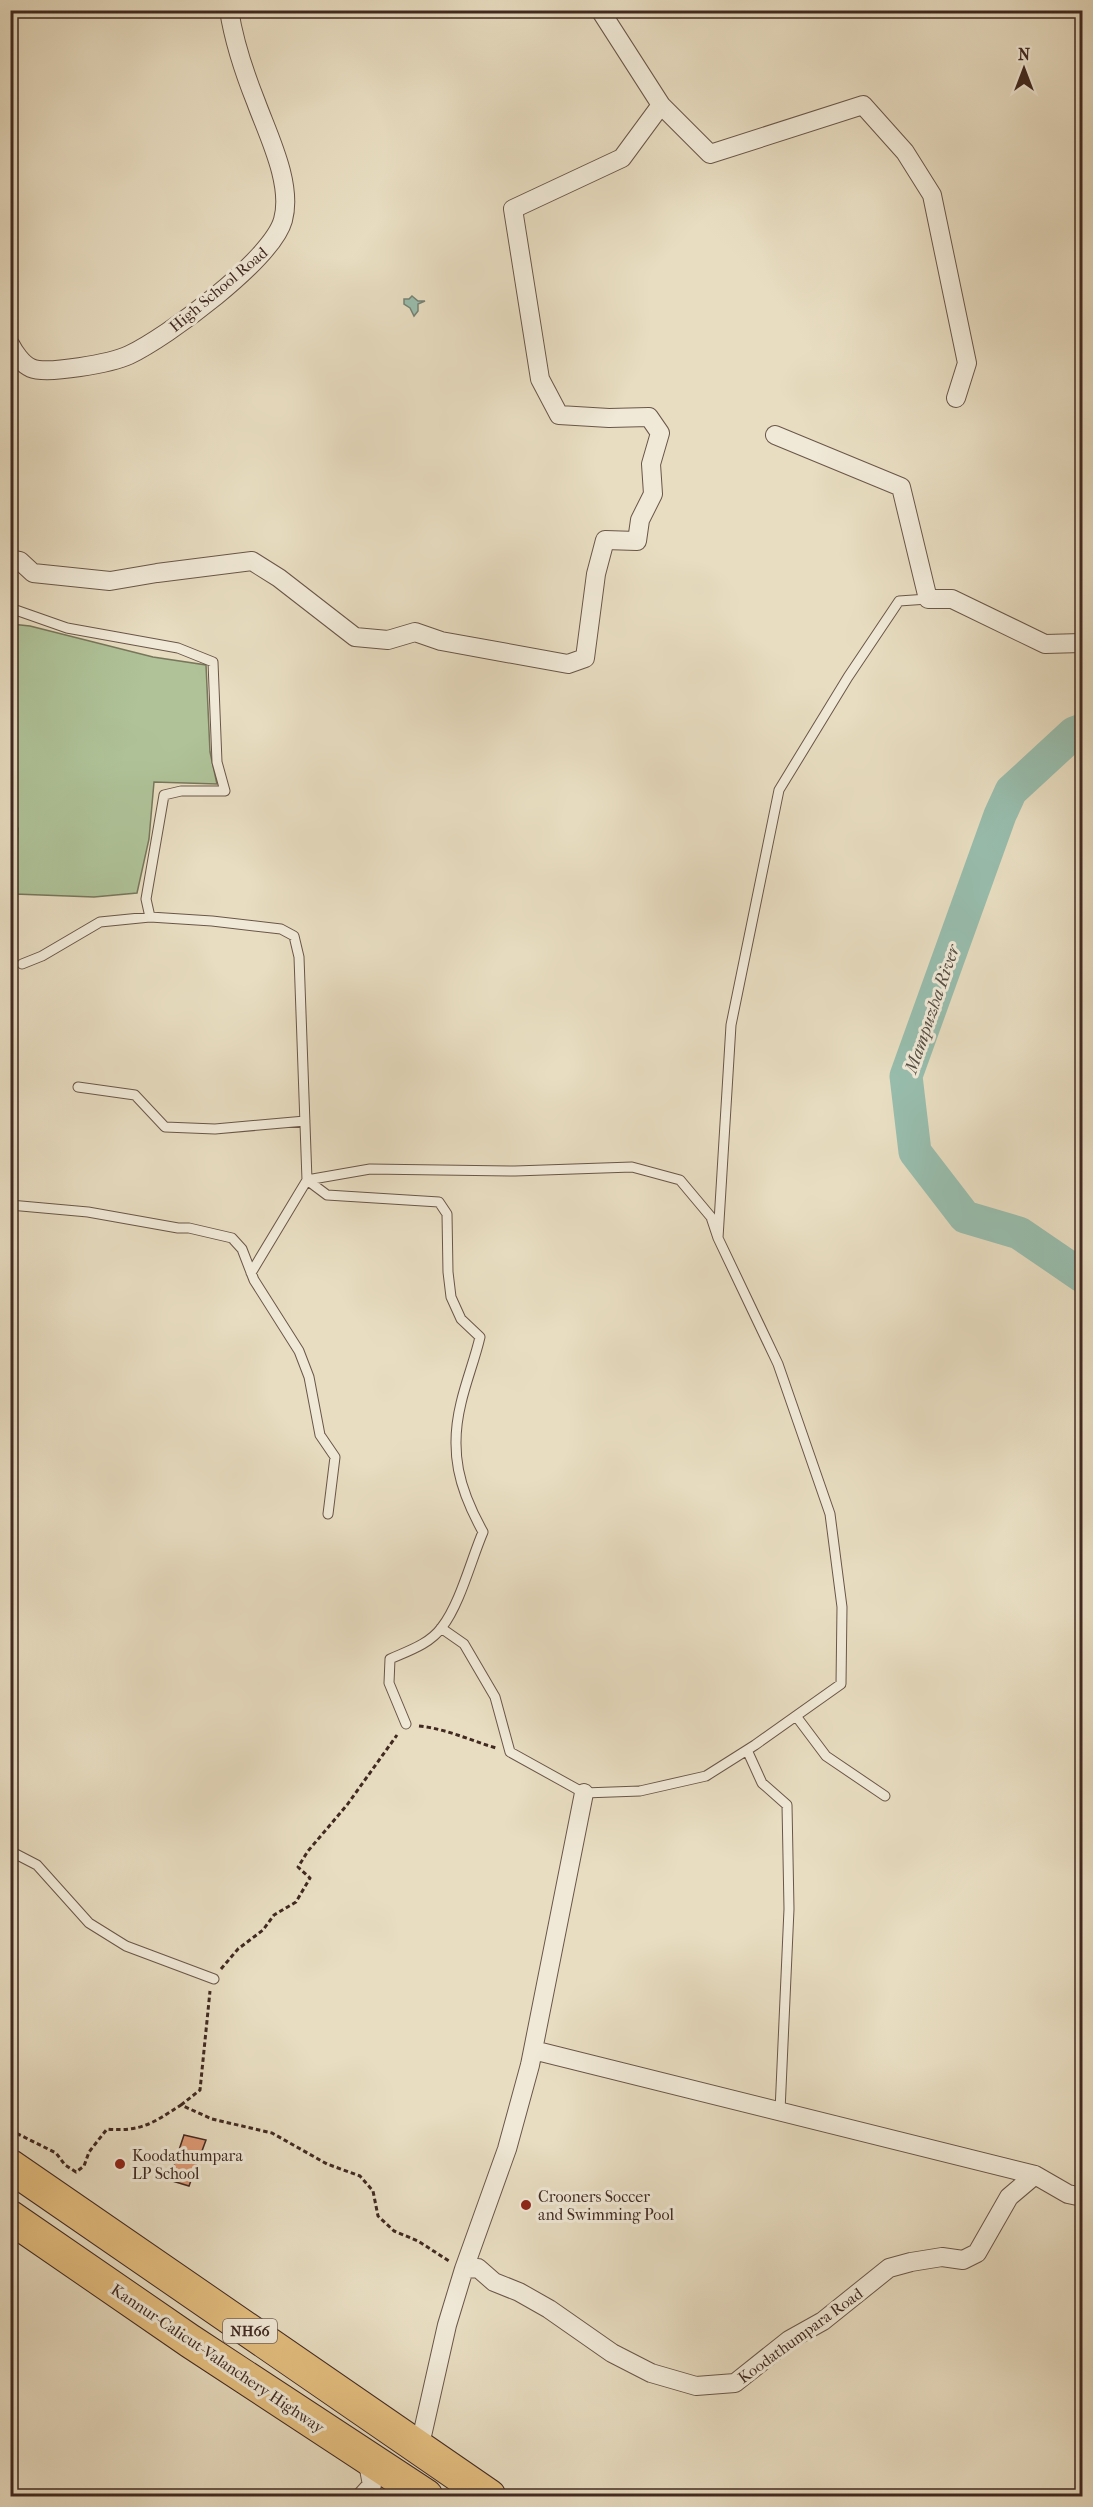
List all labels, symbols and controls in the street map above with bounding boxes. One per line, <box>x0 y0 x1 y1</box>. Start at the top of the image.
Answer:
north arrow <box>994 39 1054 99</box>
text: N <box>1018 45 1031 64</box>
street label: High School Road <box>165 243 271 336</box>
water label: Mampuzha River <box>900 940 965 1078</box>
place label: Koodathumpara LP School <box>132 2146 243 2183</box>
marker: Koodathumpara LP School <box>113 2157 127 2171</box>
place label: Crooners Soccer and Swimming Pool <box>538 2187 674 2224</box>
marker: Crooners Soccer and Swimming Pool <box>519 2198 533 2212</box>
street label: Kannur-Calicut-Valanchery Highway <box>108 2280 328 2437</box>
street label: Koodathumpara Road <box>734 2284 867 2387</box>
road number: NH66 <box>223 2319 277 2343</box>

